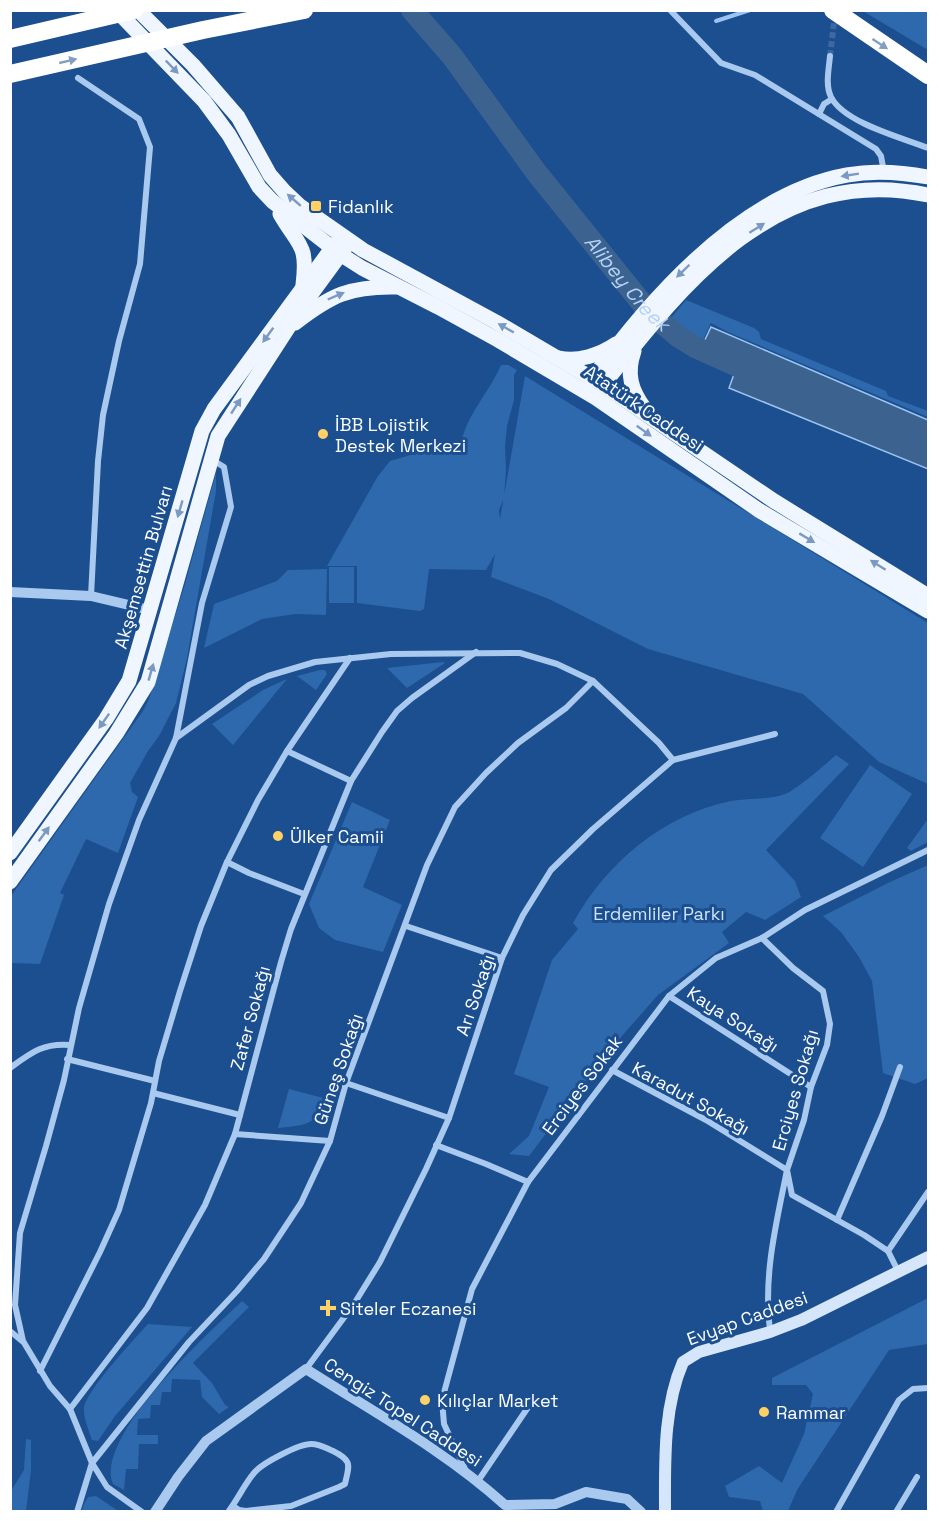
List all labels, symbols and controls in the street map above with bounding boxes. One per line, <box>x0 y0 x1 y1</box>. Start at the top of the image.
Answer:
one-way arrow <box>872 38 888 49</box>
one-way arrow <box>58 56 77 65</box>
one-way arrow <box>165 59 179 74</box>
one-way arrow <box>840 171 859 180</box>
one-way arrow <box>286 194 302 207</box>
place label: Fidanlık <box>328 195 394 218</box>
marker: Fidanlık <box>309 199 323 213</box>
one-way arrow <box>749 222 765 233</box>
water label: Alibey Creek <box>579 229 677 338</box>
one-way arrow <box>677 263 691 277</box>
one-way arrow <box>328 291 346 301</box>
one-way arrow <box>497 323 514 333</box>
one-way arrow <box>262 327 274 343</box>
street label: Atatürk Caddesi <box>580 360 708 456</box>
one-way arrow <box>230 398 241 414</box>
place label: İBB Lojistik Destek Merkezi <box>335 413 466 457</box>
one-way arrow <box>635 425 651 437</box>
marker: İBB Lojistik Destek Merkezi <box>316 427 330 441</box>
street label: Akşemsettin Bulvarı <box>109 483 177 651</box>
one-way arrow <box>174 500 184 519</box>
one-way arrow <box>798 533 815 543</box>
one-way arrow <box>870 560 887 571</box>
one-way arrow <box>147 662 156 680</box>
one-way arrow <box>98 713 110 729</box>
place label: Ülker Camii <box>290 825 384 848</box>
one-way arrow <box>38 826 50 842</box>
marker: Ülker Camii <box>271 829 285 843</box>
park label: Erdemliler Parkı <box>593 902 725 925</box>
street label: Arı Sokağı <box>450 951 500 1039</box>
street label: Zafer Sokağı <box>225 963 275 1073</box>
street label: Kaya Sokağı <box>683 981 783 1057</box>
street label: Güneş Sokağı <box>308 1010 368 1128</box>
street label: Erciyes Sokağı <box>767 1027 823 1153</box>
street label: Erciyes Sokak <box>537 1030 627 1140</box>
street label: Karadut Sokağı <box>628 1056 754 1140</box>
street label: Evyap Caddesi <box>683 1286 811 1350</box>
place label: Siteler Eczanesi <box>340 1297 476 1320</box>
marker: Siteler Eczanesi <box>321 1301 335 1315</box>
street label: Cengiz Topel Caddesi <box>320 1352 486 1472</box>
place label: Kılıçlar Market <box>437 1389 559 1412</box>
marker: Kılıçlar Market <box>418 1393 432 1407</box>
place label: Rammar <box>776 1401 846 1424</box>
marker: Rammar <box>757 1405 771 1419</box>

